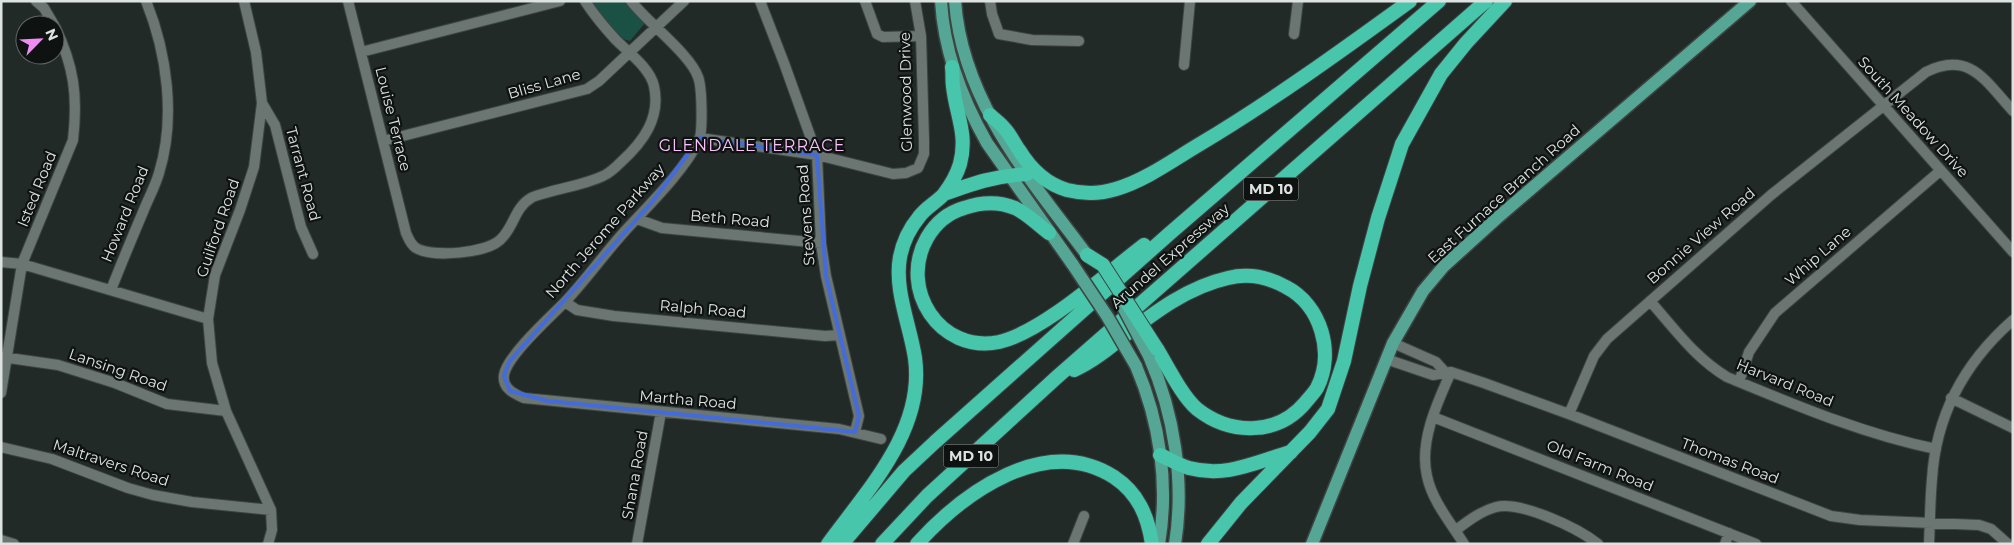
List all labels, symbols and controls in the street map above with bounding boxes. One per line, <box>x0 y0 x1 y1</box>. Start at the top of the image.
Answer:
north arrow <box>15 15 65 65</box>
text: N <box>41 26 62 44</box>
street label: Glenwood Drive <box>895 32 916 152</box>
street label: South Meadow Drive <box>1854 52 1973 181</box>
street label: Bliss Lane <box>505 64 582 103</box>
street label: Louise Terrace <box>371 65 416 173</box>
street label: East Furnace Branch Road <box>1423 120 1584 267</box>
street label: Tarrant Road <box>282 125 325 223</box>
district label: GLENDALE TERRACE <box>659 136 845 155</box>
street label: Isted Road <box>13 148 60 229</box>
street label: North Jerome Parkway <box>541 159 669 302</box>
street label: Howard Road <box>97 163 152 265</box>
street label: Stevens Road <box>792 164 819 266</box>
street label: Guilford Road <box>192 176 243 280</box>
road number: MD 10 <box>1244 178 1298 200</box>
street label: Bonnie View Road <box>1643 183 1759 288</box>
street label: Arundel Expressway <box>1106 198 1234 312</box>
street label: Beth Road <box>689 206 771 231</box>
street label: Whip Lane <box>1781 222 1855 290</box>
street label: Ralph Road <box>659 295 747 322</box>
street label: Lansing Road <box>66 344 170 395</box>
street label: Harvard Road <box>1734 354 1837 411</box>
street label: Martha Road <box>639 386 738 413</box>
street label: Shana Road <box>617 429 652 521</box>
street label: Thomas Road <box>1679 433 1782 488</box>
street label: Maltravers Road <box>51 435 171 490</box>
street label: Old Farm Road <box>1544 435 1656 496</box>
road number: MD 10 <box>944 444 998 468</box>

